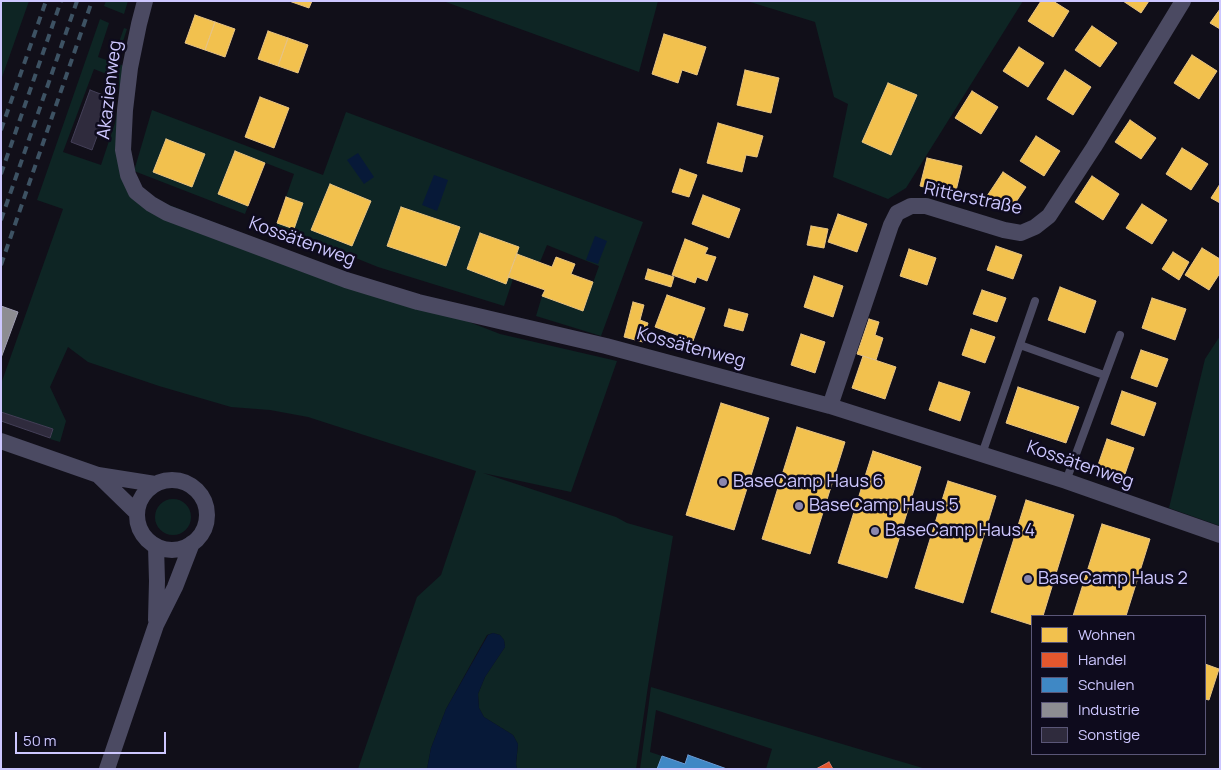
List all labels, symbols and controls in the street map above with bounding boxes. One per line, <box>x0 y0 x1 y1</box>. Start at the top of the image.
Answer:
street label: Akazienweg <box>93 39 127 141</box>
street label: Ritterstraße <box>922 178 1024 220</box>
street label: Kossätenweg <box>246 213 358 271</box>
street label: Kossätenweg <box>634 323 748 373</box>
street label: Kossätenweg <box>1024 437 1136 493</box>
place label: BaseCamp Haus 6 <box>733 471 884 493</box>
marker: BaseCamp Haus 6 <box>717 476 729 488</box>
place label: BaseCamp Haus 5 <box>809 495 959 517</box>
marker: BaseCamp Haus 5 <box>793 500 805 512</box>
place label: BaseCamp Haus 4 <box>885 520 1035 542</box>
marker: BaseCamp Haus 4 <box>869 525 881 537</box>
place label: BaseCamp Haus 2 <box>1038 568 1188 590</box>
marker: BaseCamp Haus 2 <box>1022 573 1034 585</box>
legend <box>1031 615 1206 755</box>
text: Wohnen <box>1078 624 1135 645</box>
text: Handel <box>1078 649 1127 670</box>
text: Schulen <box>1078 674 1134 695</box>
text: Industrie <box>1078 699 1140 720</box>
scale bar <box>18 722 169 754</box>
text: Sonstige <box>1078 724 1140 745</box>
text: 50 m <box>23 730 57 751</box>

